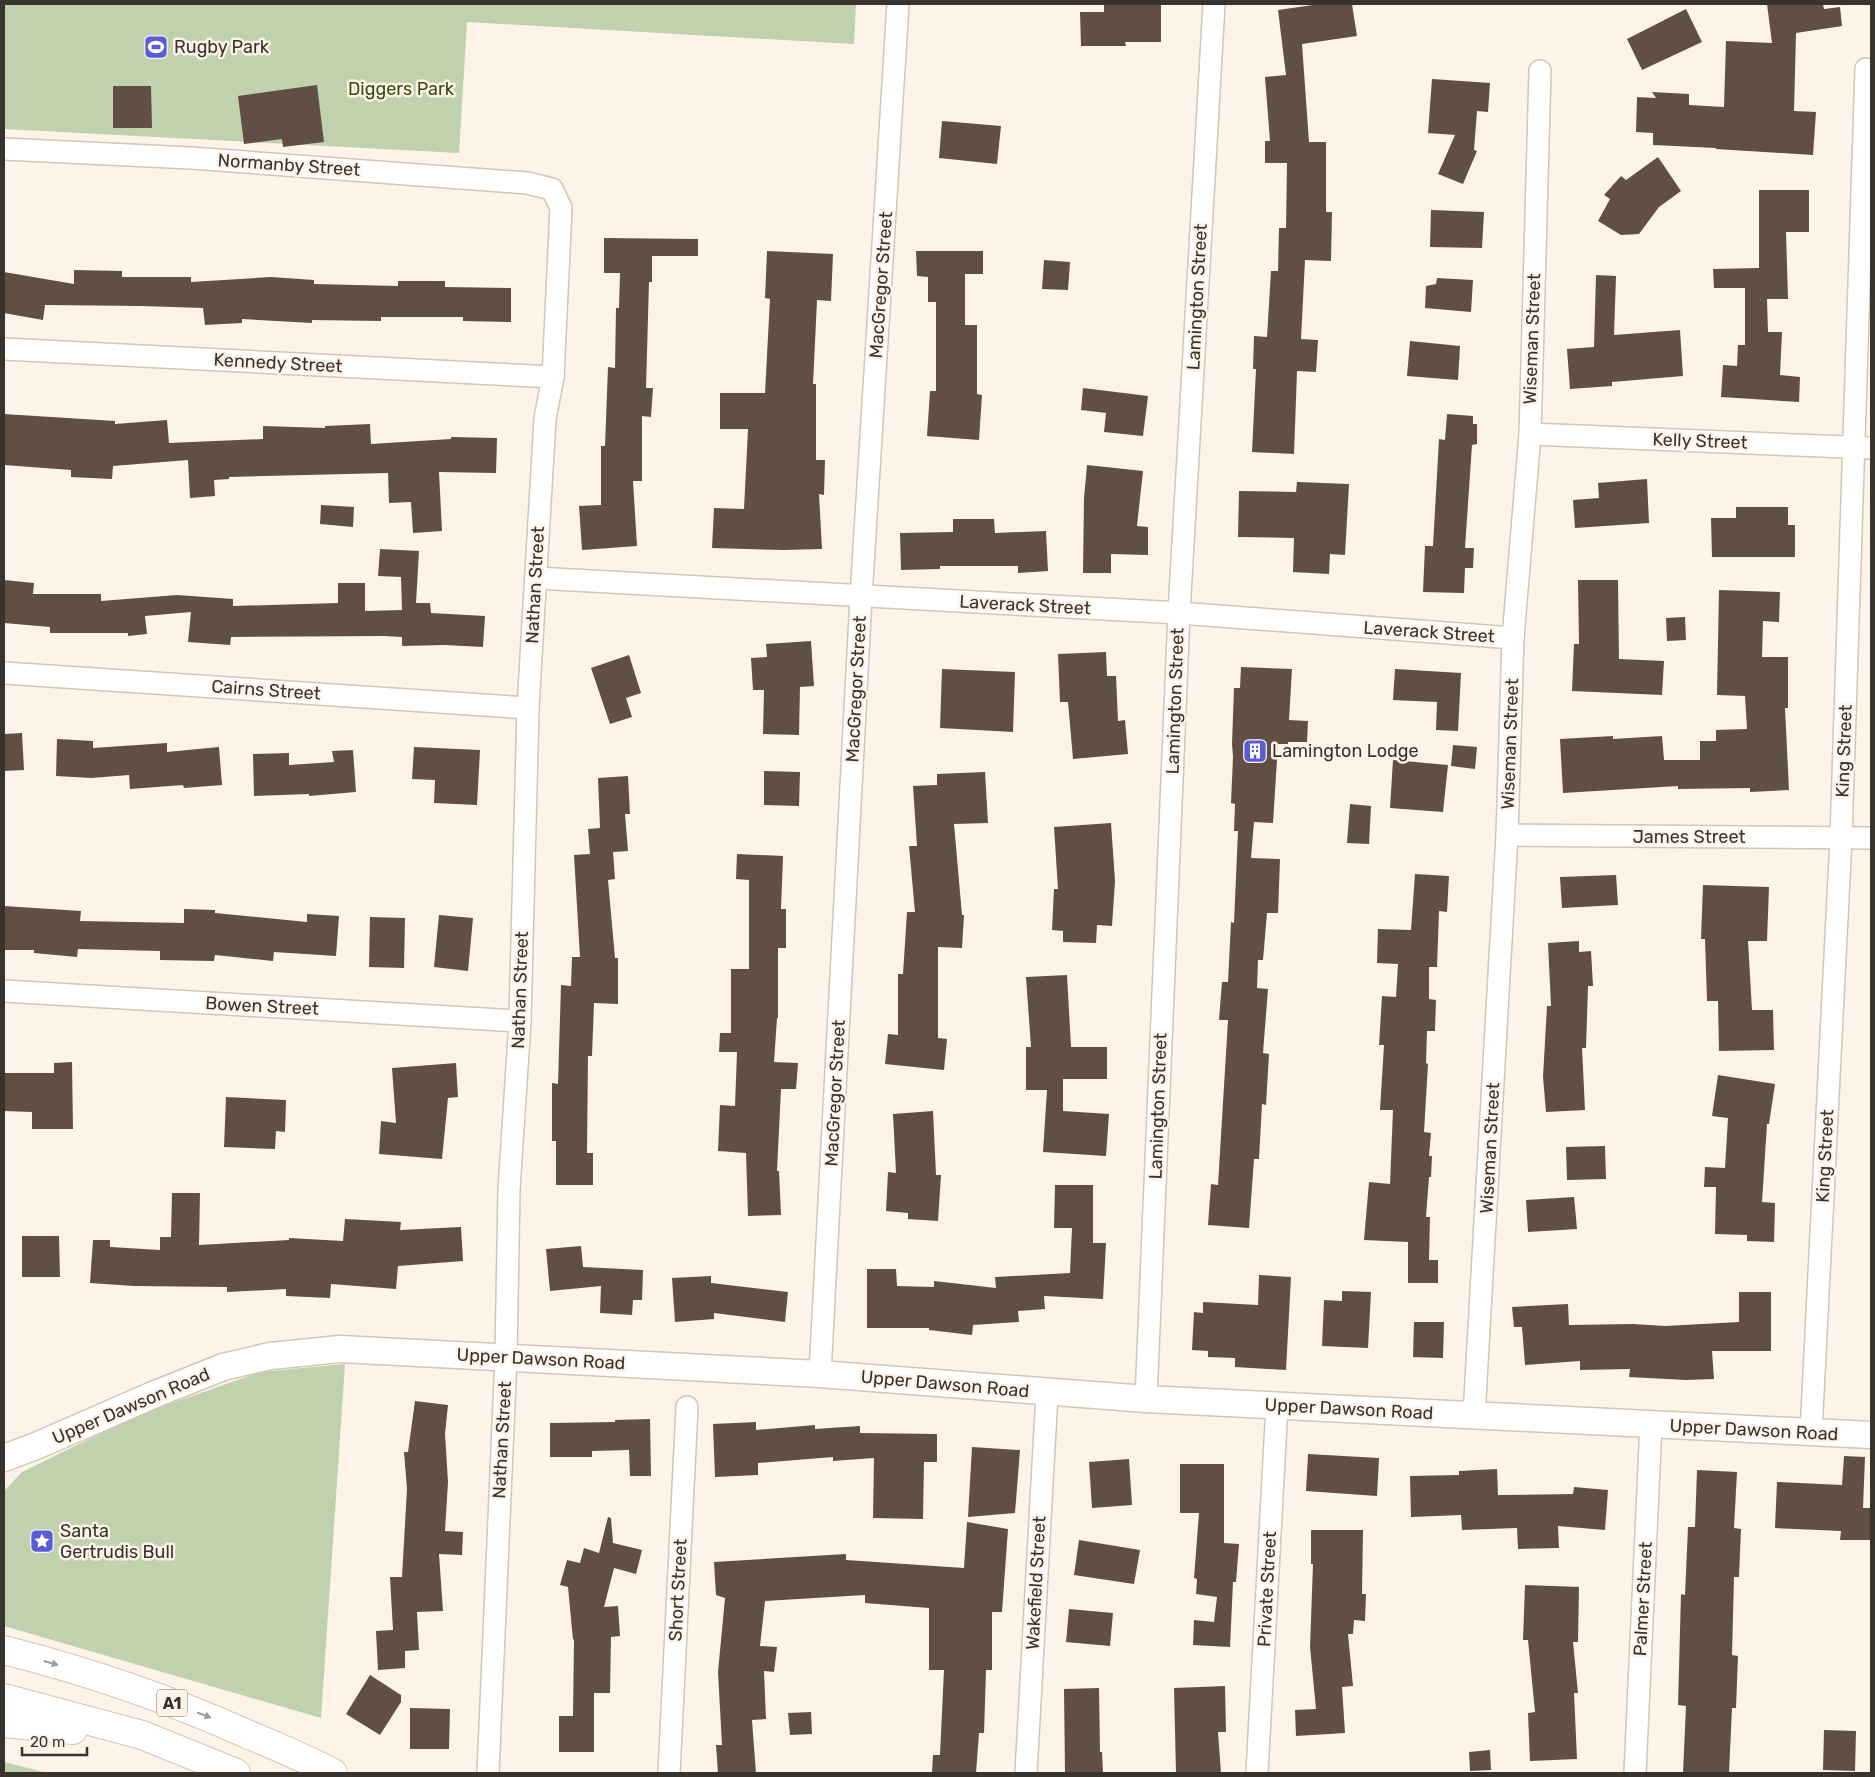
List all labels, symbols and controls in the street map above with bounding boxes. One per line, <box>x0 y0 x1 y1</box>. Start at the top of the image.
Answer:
sports icon: Rugby Park <box>143 34 169 60</box>
place label: Rugby Park <box>174 36 270 58</box>
park label: Diggers Park <box>348 78 455 100</box>
street label: Normanby Street <box>217 149 361 181</box>
street label: MacGregor Street <box>865 211 897 359</box>
street label: Lamington Street <box>1182 223 1212 371</box>
street label: Wiseman Street <box>1519 273 1545 405</box>
street label: Kennedy Street <box>213 349 343 377</box>
street label: Kelly Street <box>1652 428 1748 454</box>
street label: Nathan Street <box>521 526 549 644</box>
street label: Laverack Street <box>959 591 1091 619</box>
street label: MacGregor Street <box>841 615 871 763</box>
street label: Laverack Street <box>1363 616 1495 648</box>
street label: Lamington Street <box>1161 627 1189 775</box>
street label: Cairns Street <box>211 675 321 705</box>
street label: Wiseman Street <box>1497 678 1523 810</box>
street label: King Street <box>1831 704 1857 798</box>
building icon: Lamington Lodge <box>1242 738 1268 764</box>
place label: Lamington Lodge <box>1272 740 1419 762</box>
street label: James Street <box>1633 826 1745 848</box>
street label: Nathan Street <box>507 931 533 1049</box>
street label: Bowen Street <box>205 992 319 1020</box>
street label: MacGregor Street <box>820 1019 850 1167</box>
street label: Lamington Street <box>1144 1032 1172 1180</box>
street label: Wiseman Street <box>1476 1082 1504 1214</box>
street label: King Street <box>1812 1109 1838 1203</box>
street label: Upper Dawson Road <box>456 1344 626 1374</box>
street label: Upper Dawson Road <box>49 1363 213 1449</box>
street label: Upper Dawson Road <box>860 1366 1030 1402</box>
street label: Nathan Street <box>488 1381 516 1499</box>
street label: Upper Dawson Road <box>1264 1394 1434 1424</box>
street label: Upper Dawson Road <box>1669 1415 1839 1445</box>
street label: Wakefield Street <box>1022 1515 1050 1651</box>
place label: Santa Gertrudis Bull <box>60 1520 174 1563</box>
place icon: Santa Gertrudis Bull <box>29 1528 55 1554</box>
street label: Private Street <box>1253 1531 1281 1647</box>
street label: Short Street <box>664 1538 692 1642</box>
street label: Palmer Street <box>1629 1541 1657 1657</box>
one-way arrow <box>43 1660 58 1668</box>
road number: A1 <box>157 1690 187 1716</box>
one-way arrow <box>197 1712 212 1720</box>
scale bar <box>22 1724 88 1756</box>
text: 20 m <box>30 1733 65 1751</box>

